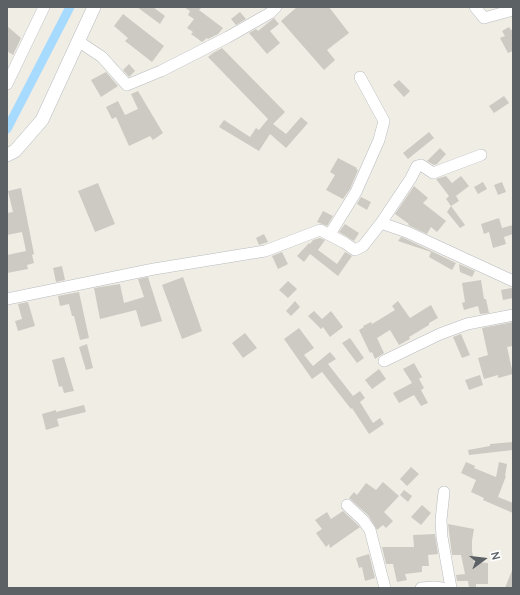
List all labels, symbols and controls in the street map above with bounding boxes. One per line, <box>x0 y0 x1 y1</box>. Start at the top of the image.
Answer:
north arrow <box>464 539 504 579</box>
text: N <box>488 550 504 562</box>

